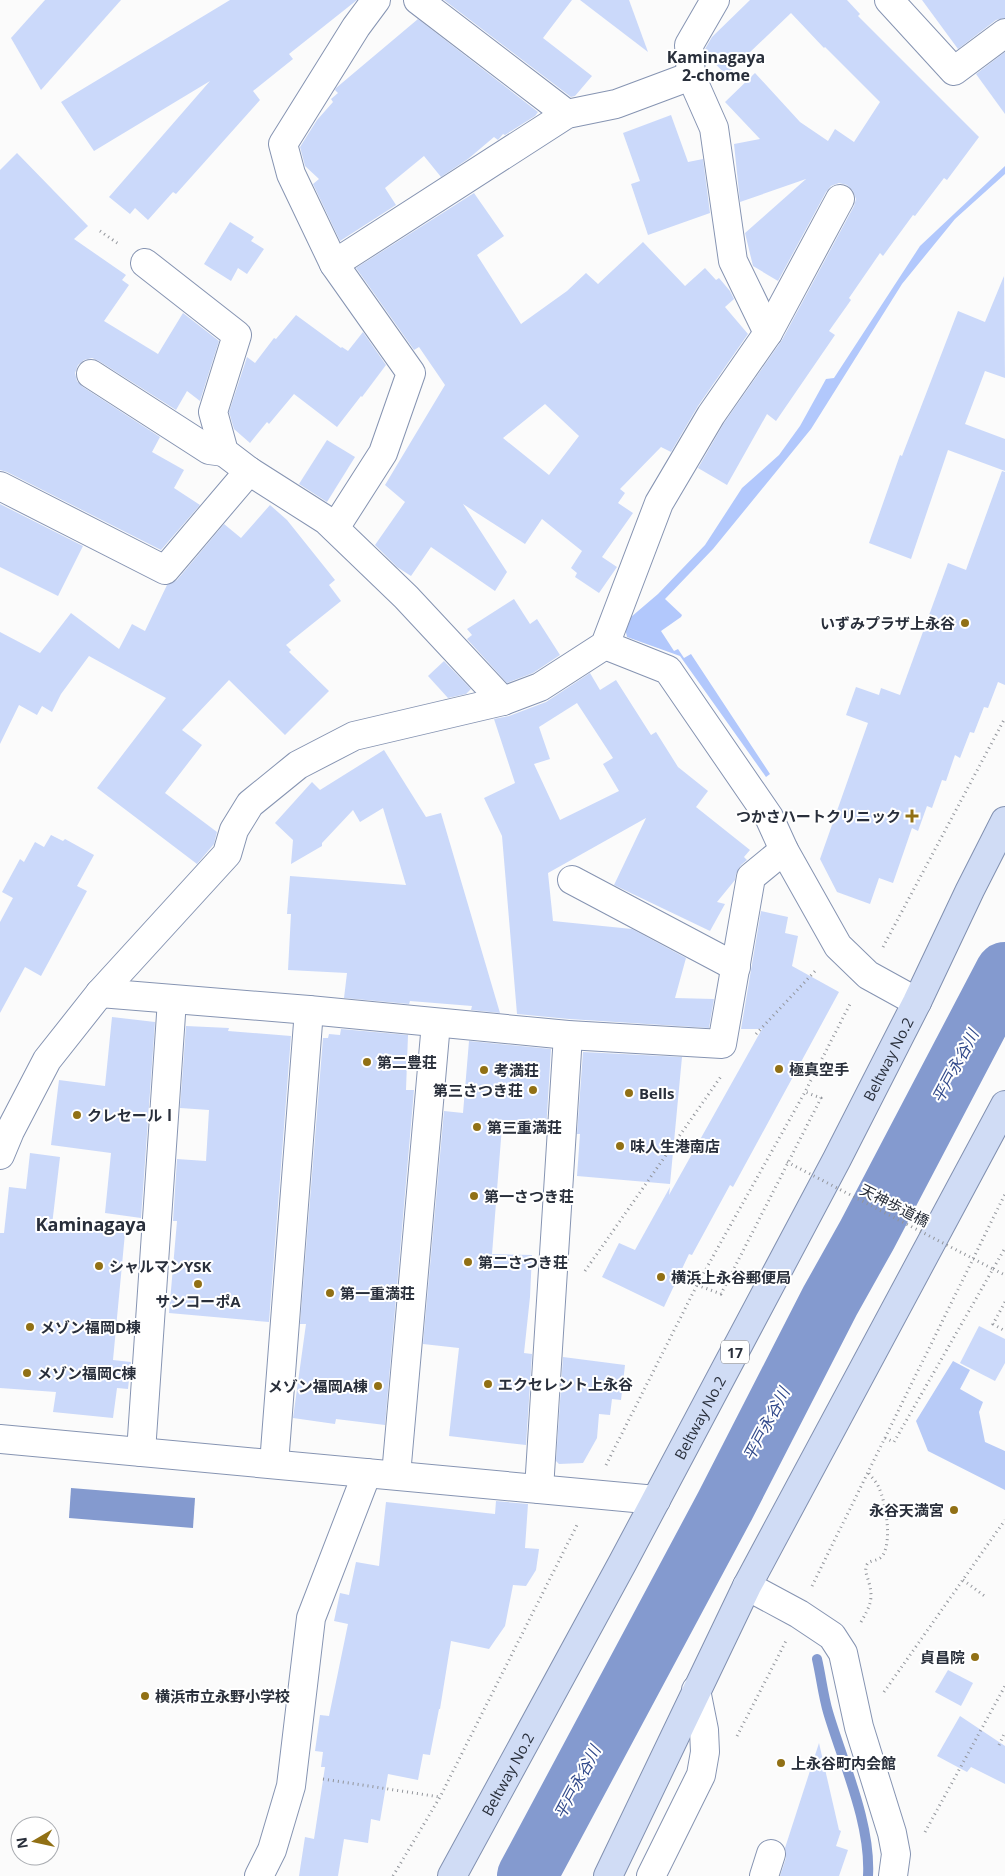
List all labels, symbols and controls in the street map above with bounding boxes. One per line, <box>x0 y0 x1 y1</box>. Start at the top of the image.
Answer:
district label: Kaminagaya 2-chome <box>667 46 765 86</box>
place label: いずみプラザ上永谷 <box>820 613 955 633</box>
marker: いずみプラザ上永谷 <box>959 617 971 629</box>
place label: つかさハートクリニック <box>736 806 901 826</box>
marker: つかさハートクリニック <box>905 809 919 823</box>
street label: Beltway No.2 <box>858 1014 918 1104</box>
water label: 平戸永谷川 <box>927 1024 984 1106</box>
place label: 第二豊荘 <box>377 1052 437 1072</box>
marker: 第二豊荘 <box>361 1056 373 1068</box>
place label: 極真空手 <box>789 1059 849 1079</box>
place label: 考満荘 <box>494 1060 539 1080</box>
marker: 極真空手 <box>773 1063 785 1075</box>
marker: 考満荘 <box>478 1064 490 1076</box>
place label: 第三さつき荘 <box>433 1080 523 1100</box>
place label: Bells <box>639 1083 675 1103</box>
marker: 第三さつき荘 <box>527 1084 539 1096</box>
marker: Bells <box>623 1087 635 1099</box>
place label: クレセールⅠ <box>87 1105 177 1125</box>
marker: クレセールⅠ <box>71 1109 83 1121</box>
place label: 第三重満荘 <box>487 1117 562 1137</box>
marker: 第三重満荘 <box>471 1121 483 1133</box>
place label: 味人生港南店 <box>630 1136 720 1156</box>
marker: 味人生港南店 <box>614 1140 626 1152</box>
street label: 天神歩道橋 <box>857 1179 933 1231</box>
place label: 第一さつき荘 <box>484 1186 574 1206</box>
marker: 第一さつき荘 <box>468 1190 480 1202</box>
district label: Kaminagaya <box>36 1212 146 1236</box>
place label: 第二さつき荘 <box>478 1252 568 1272</box>
place label: シャルマンYSK <box>109 1256 212 1276</box>
marker: 第二さつき荘 <box>462 1256 474 1268</box>
marker: シャルマンYSK <box>93 1260 105 1272</box>
place label: 横浜上永谷郵便局 <box>671 1267 791 1287</box>
marker: 横浜上永谷郵便局 <box>655 1271 667 1283</box>
marker: サンコーポA <box>192 1278 204 1290</box>
place label: 第一重満荘 <box>340 1283 415 1303</box>
marker: 第一重満荘 <box>324 1287 336 1299</box>
place label: サンコーポA <box>155 1291 241 1311</box>
place label: メゾン福岡D棟 <box>40 1317 141 1337</box>
marker: メゾン福岡D棟 <box>24 1321 36 1333</box>
road number: 17 <box>721 1340 749 1364</box>
place label: メゾン福岡C棟 <box>37 1363 137 1383</box>
marker: メゾン福岡C棟 <box>21 1367 33 1379</box>
street label: Beltway No.2 <box>669 1373 730 1463</box>
place label: エクセレント上永谷 <box>498 1374 633 1394</box>
place label: メゾン福岡A棟 <box>268 1376 368 1396</box>
marker: エクセレント上永谷 <box>482 1378 494 1390</box>
marker: メゾン福岡A棟 <box>372 1380 384 1392</box>
water label: 平戸永谷川 <box>738 1382 795 1464</box>
place label: 永谷天満宮 <box>869 1500 944 1520</box>
marker: 永谷天満宮 <box>948 1504 960 1516</box>
place label: 貞昌院 <box>920 1647 965 1667</box>
marker: 貞昌院 <box>969 1651 981 1663</box>
place label: 横浜市立永野小学校 <box>155 1686 290 1706</box>
marker: 横浜市立永野小学校 <box>139 1690 151 1702</box>
street label: Beltway No.2 <box>477 1729 538 1819</box>
water label: 平戸永谷川 <box>549 1740 606 1822</box>
place label: 上永谷町内会館 <box>791 1753 896 1773</box>
marker: 上永谷町内会館 <box>775 1757 787 1769</box>
north arrow <box>10 1816 60 1866</box>
text: N <box>11 1836 32 1850</box>

